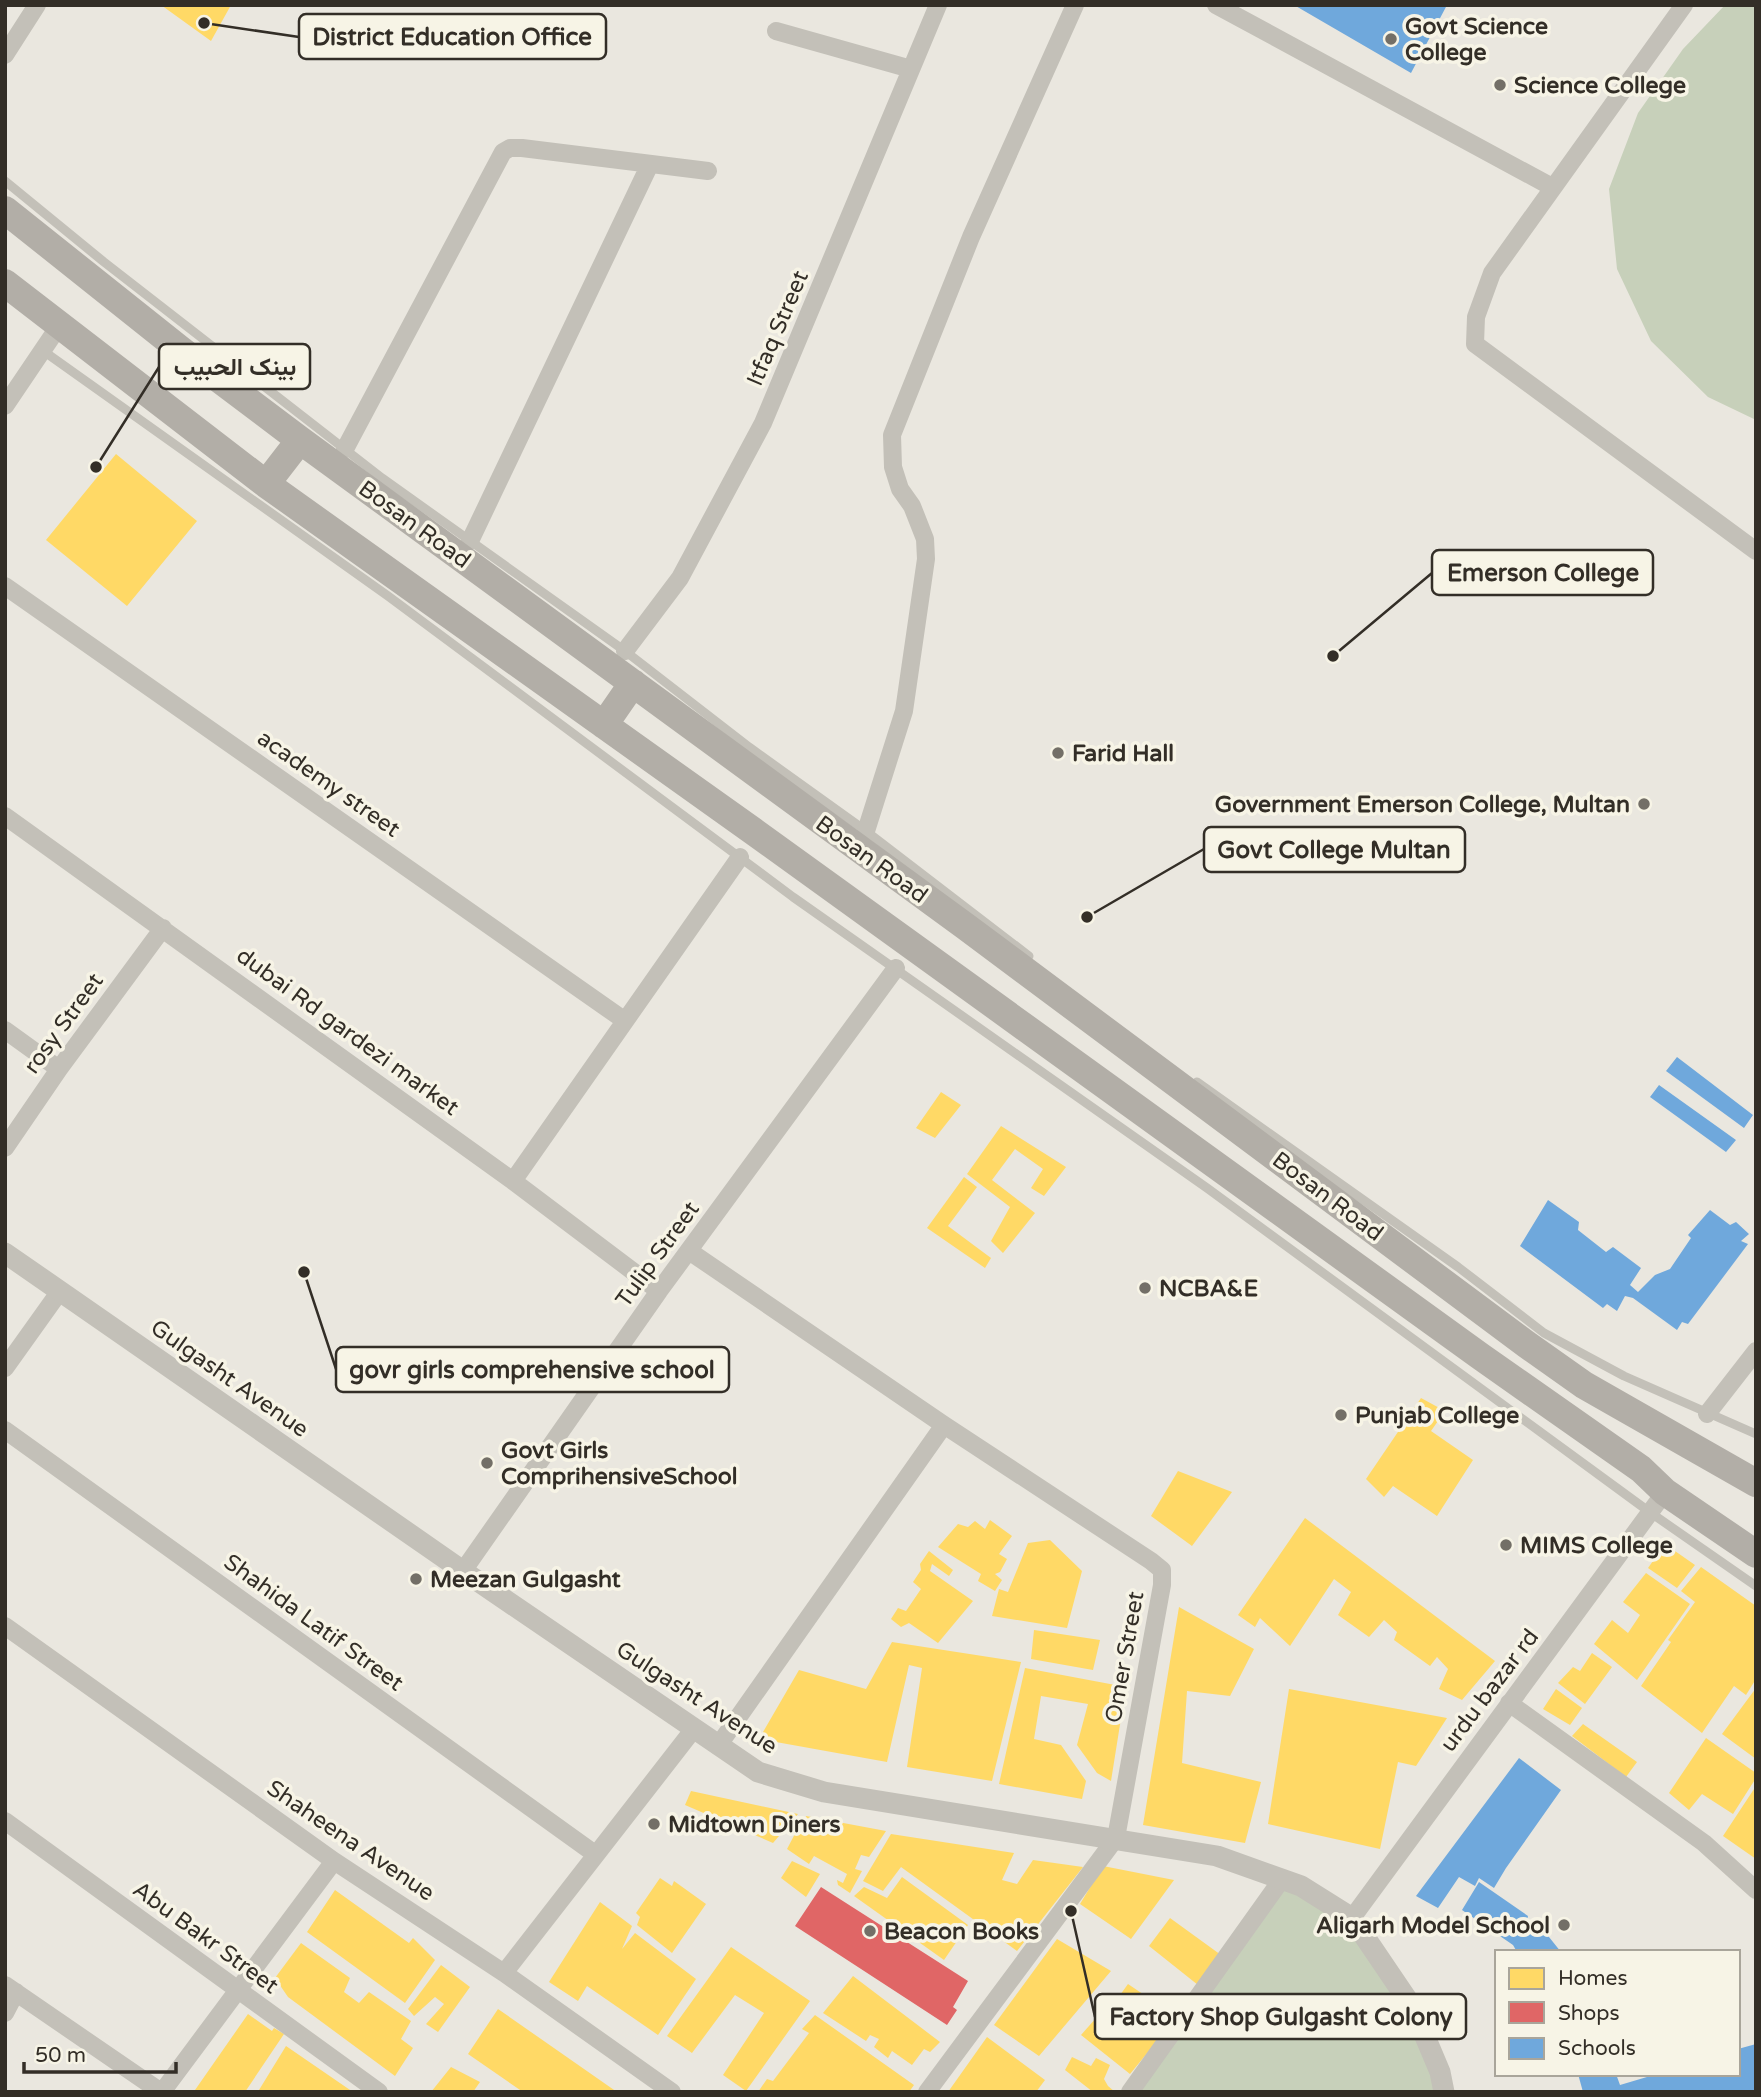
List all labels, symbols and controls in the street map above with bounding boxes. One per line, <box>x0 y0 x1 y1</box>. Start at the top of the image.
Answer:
place label: Govt Science College <box>1405 13 1548 67</box>
callout: District Education Office <box>299 14 606 59</box>
text: District Education Office <box>312 23 592 52</box>
marker: Govt Science College <box>1383 31 1399 47</box>
place label: Science College <box>1514 72 1686 100</box>
marker: Science College <box>1492 77 1508 93</box>
street label: Itfaq Street <box>741 266 815 390</box>
callout: بينک الحبيب <box>159 344 310 389</box>
text: بينک الحبيب <box>174 353 296 382</box>
street label: Bosan Road <box>353 475 476 575</box>
callout: Emerson College <box>1432 550 1653 595</box>
text: Emerson College <box>1447 559 1639 588</box>
street label: academy street <box>252 724 405 844</box>
place label: Farid Hall <box>1072 740 1174 768</box>
marker: Farid Hall <box>1050 745 1066 761</box>
place label: Government Emerson College, Multan <box>1215 791 1630 819</box>
marker: Government Emerson College, Multan <box>1636 796 1652 812</box>
street label: Bosan Road <box>810 810 933 910</box>
callout: Govt College Multan <box>1204 827 1465 872</box>
text: Govt College Multan <box>1217 836 1451 865</box>
street label: dubai Rd gardezi market <box>231 942 464 1122</box>
street label: rosy Street <box>18 968 110 1079</box>
street label: Bosan Road <box>1266 1146 1388 1248</box>
street label: Tulip Street <box>610 1196 706 1313</box>
place label: NCBA&E <box>1159 1275 1258 1303</box>
marker: NCBA&E <box>1137 1280 1153 1296</box>
street label: Gulgasht Avenue <box>145 1314 314 1444</box>
callout: govr girls comprehensive school <box>336 1347 729 1392</box>
text: govr girls comprehensive school <box>349 1356 715 1385</box>
place label: Punjab College <box>1355 1402 1519 1430</box>
marker: Punjab College <box>1333 1407 1349 1423</box>
place label: Govt Girls ComprihensiveSchool <box>501 1437 738 1491</box>
marker: Govt Girls ComprihensiveSchool <box>479 1455 495 1471</box>
place label: MIMS College <box>1520 1532 1673 1560</box>
marker: MIMS College <box>1498 1537 1514 1553</box>
street label: Shahida Latif Street <box>218 1548 409 1697</box>
place label: Meezan Gulgasht <box>430 1566 621 1594</box>
marker: Meezan Gulgasht <box>408 1571 424 1587</box>
street label: Omer Street <box>1100 1589 1150 1725</box>
street label: urdu bazar rd <box>1435 1624 1545 1758</box>
street label: Gulgasht Avenue <box>611 1635 782 1760</box>
street label: Shaheena Avenue <box>261 1774 440 1907</box>
place label: Midtown Diners <box>668 1811 841 1839</box>
marker: Midtown Diners <box>646 1816 662 1832</box>
street label: Abu Bakr Street <box>127 1876 284 2000</box>
place label: Aligarh Model School <box>1316 1912 1550 1940</box>
marker: Aligarh Model School <box>1556 1917 1572 1933</box>
place label: Beacon Books <box>884 1918 1039 1946</box>
marker: Beacon Books <box>862 1923 878 1939</box>
legend <box>1495 1950 1740 2076</box>
text: Homes <box>1558 1966 1628 1991</box>
callout: Factory Shop Gulgasht Colony <box>1095 1994 1466 2039</box>
text: Shops <box>1558 2001 1620 2026</box>
text: Factory Shop Gulgasht Colony <box>1109 2003 1453 2032</box>
scale bar <box>24 2030 177 2074</box>
text: Schools <box>1558 2036 1636 2061</box>
text: 50 m <box>35 2043 86 2068</box>

